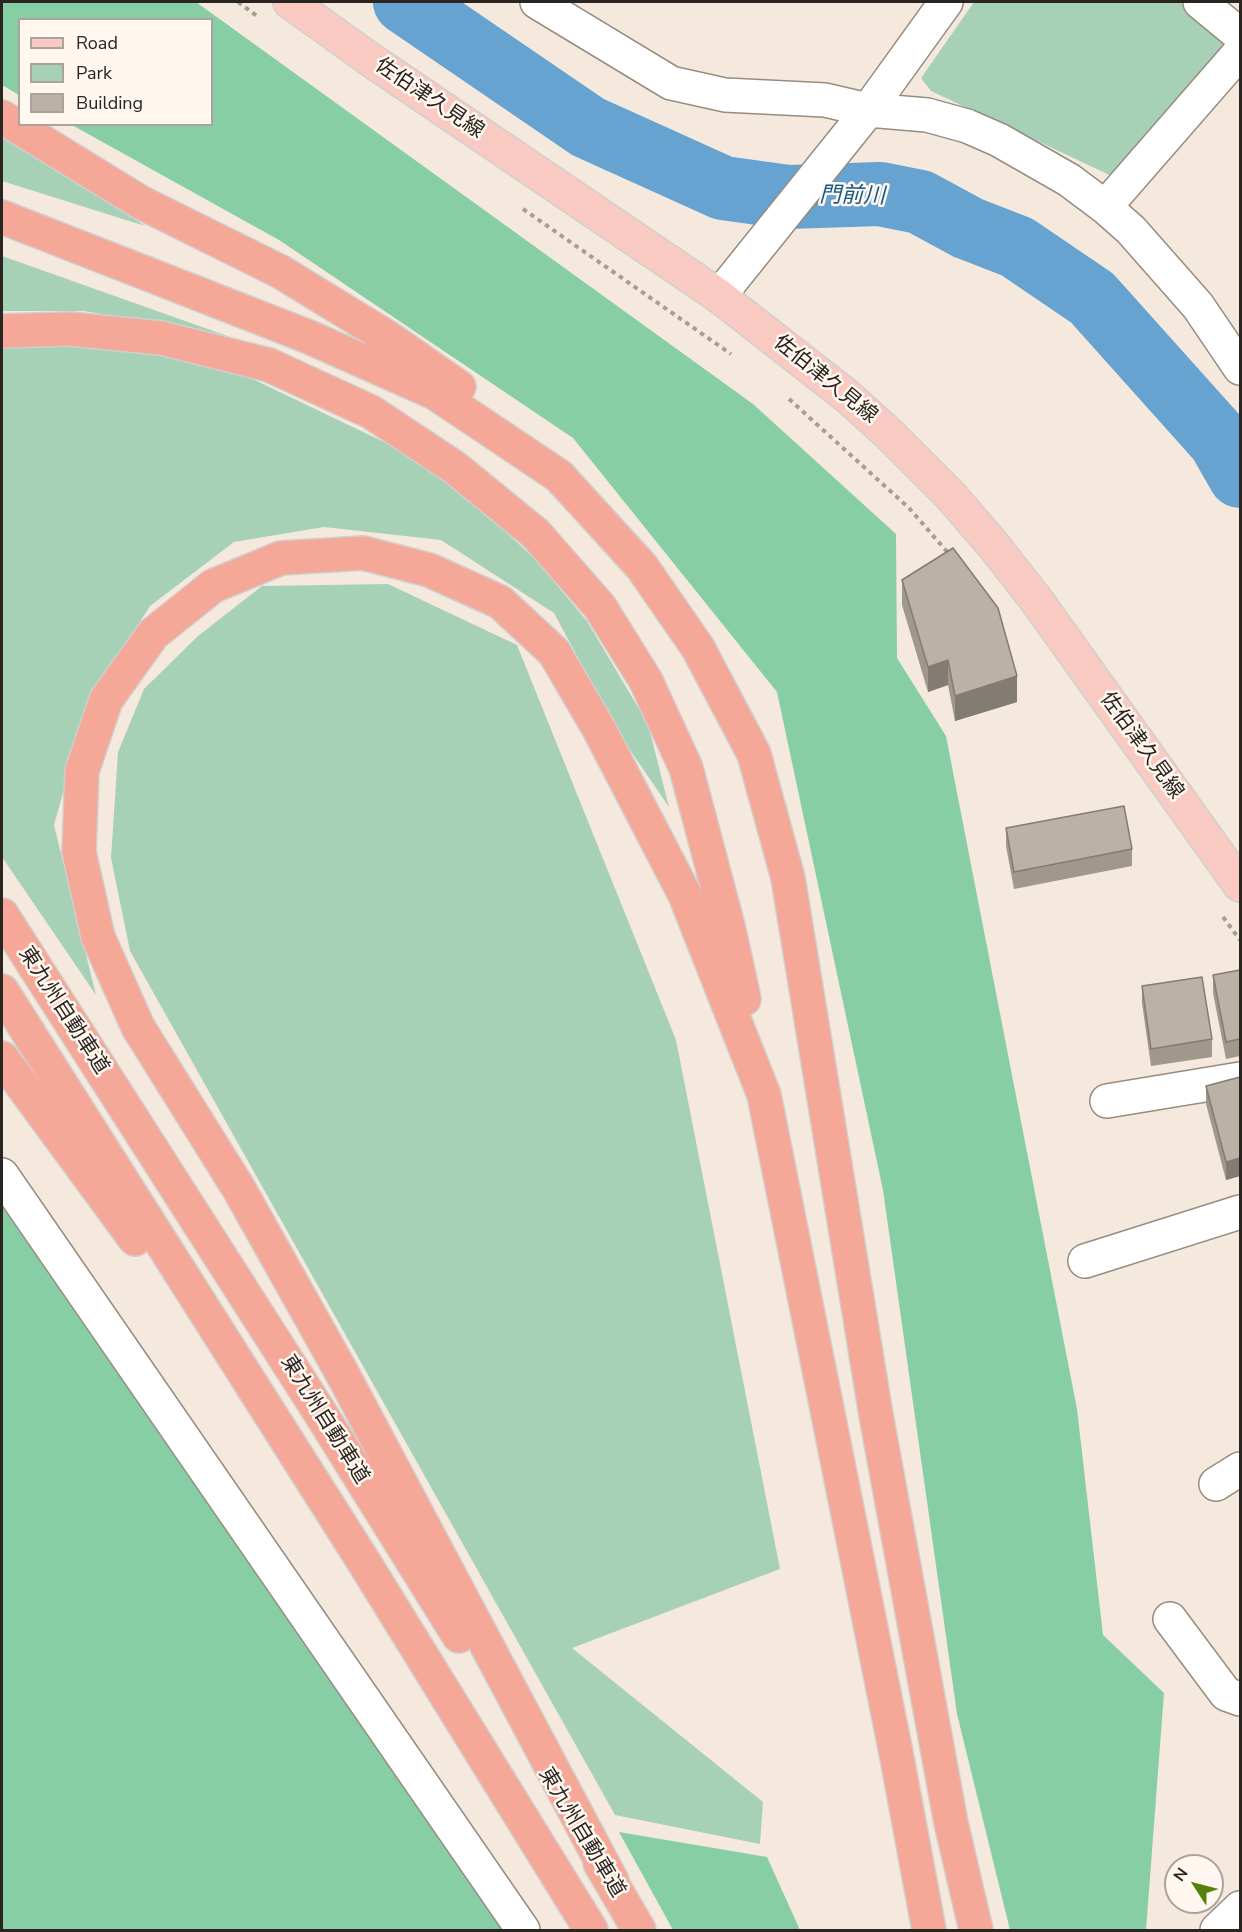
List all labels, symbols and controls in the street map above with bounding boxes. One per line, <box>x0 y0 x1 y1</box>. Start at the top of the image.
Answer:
legend <box>18 18 213 126</box>
text: Road <box>76 31 118 55</box>
street label: 佐伯津久見線 <box>370 53 488 145</box>
text: Park <box>76 61 112 85</box>
text: Building <box>76 91 143 115</box>
water label: 門前川 <box>819 183 885 211</box>
street label: 佐伯津久見線 <box>768 331 882 429</box>
street label: 佐伯津久見線 <box>1094 688 1188 804</box>
street label: 東九州自動車道 <box>12 942 114 1080</box>
street label: 東九州自動車道 <box>274 1351 374 1489</box>
street label: 東九州自動車道 <box>532 1764 630 1902</box>
north arrow <box>1164 1854 1224 1914</box>
text: N <box>1169 1863 1193 1886</box>

